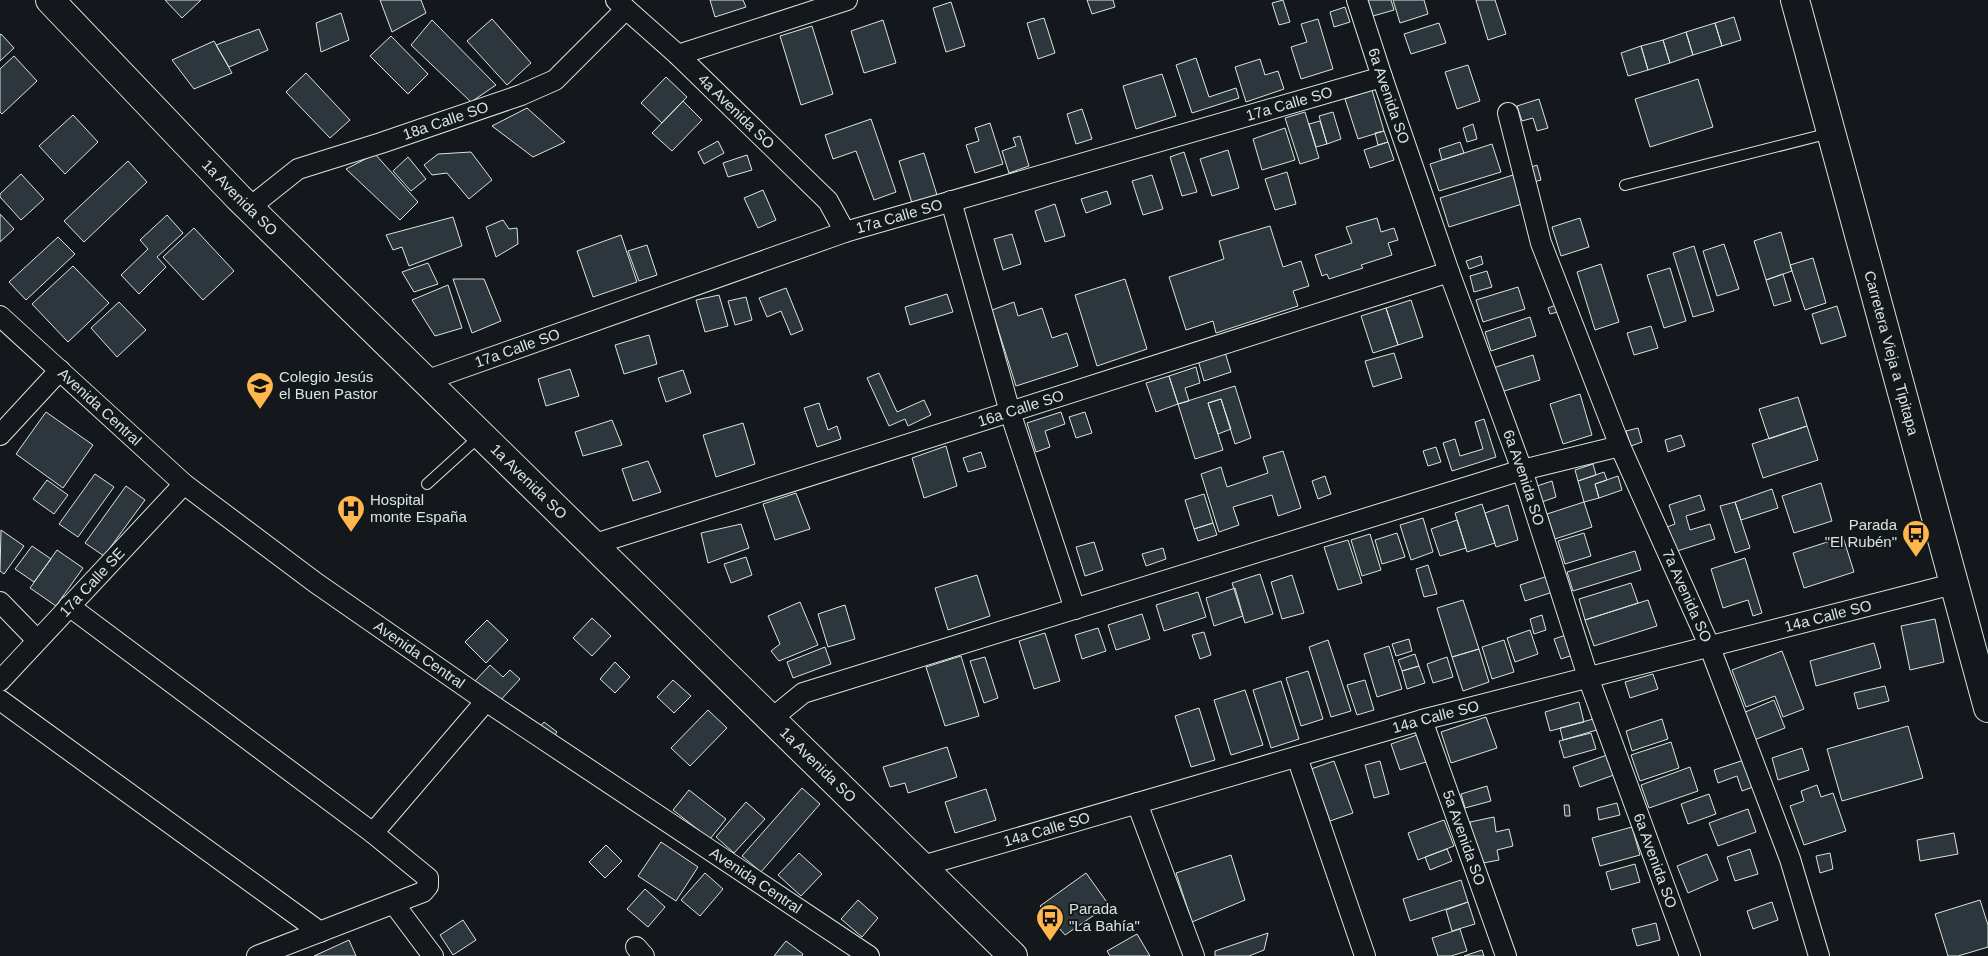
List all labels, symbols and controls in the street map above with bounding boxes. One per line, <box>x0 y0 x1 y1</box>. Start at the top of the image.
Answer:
street label: 6a Avenida SO <box>1365 46 1413 146</box>
street label: 4a Avenida SO <box>695 70 778 152</box>
street label: 17a Calle SO <box>1244 83 1334 124</box>
street label: 18a Calle SO <box>401 98 491 143</box>
street label: 1a Avenida SO <box>199 156 281 239</box>
street label: 17a Calle SO <box>854 195 944 236</box>
street label: Carretera Vieja a Tipitapa <box>1861 269 1922 438</box>
street label: 17a Calle SO <box>472 325 562 371</box>
street label: Avenida Central <box>55 364 145 449</box>
place label: Colegio Jesús el Buen Pastor <box>279 368 377 402</box>
school or university icon: Colegio Jesús el Buen Pastor <box>245 371 275 410</box>
street label: 16a Calle SO <box>976 386 1066 430</box>
street label: 6a Avenida SO <box>1500 427 1548 527</box>
street label: 1a Avenida SO <box>487 440 571 522</box>
place label: Hospital monte España <box>370 491 467 525</box>
hospital icon: Hospital monte España <box>336 494 366 533</box>
place label: Parada "El Rubén" <box>1825 516 1898 550</box>
bus stop icon: Parada "El Rubén" <box>1901 519 1931 558</box>
street label: 17a Calle SE <box>56 544 128 620</box>
street label: 7a Avenida SO <box>1659 547 1716 645</box>
street label: 14a Calle SO <box>1783 596 1873 635</box>
street label: Avenida Central <box>371 617 468 692</box>
street label: 14a Calle SO <box>1390 697 1481 736</box>
street label: 1a Avenida SO <box>777 724 860 806</box>
street label: 5a Avenida SO <box>1440 788 1489 887</box>
street label: 14a Calle SO <box>1001 808 1092 850</box>
street label: 6a Avenida SO <box>1630 811 1681 910</box>
street label: Avenida Central <box>707 843 805 917</box>
place label: Parada "La Bahía" <box>1069 900 1140 934</box>
bus stop icon: Parada "La Bahía" <box>1035 903 1065 942</box>

